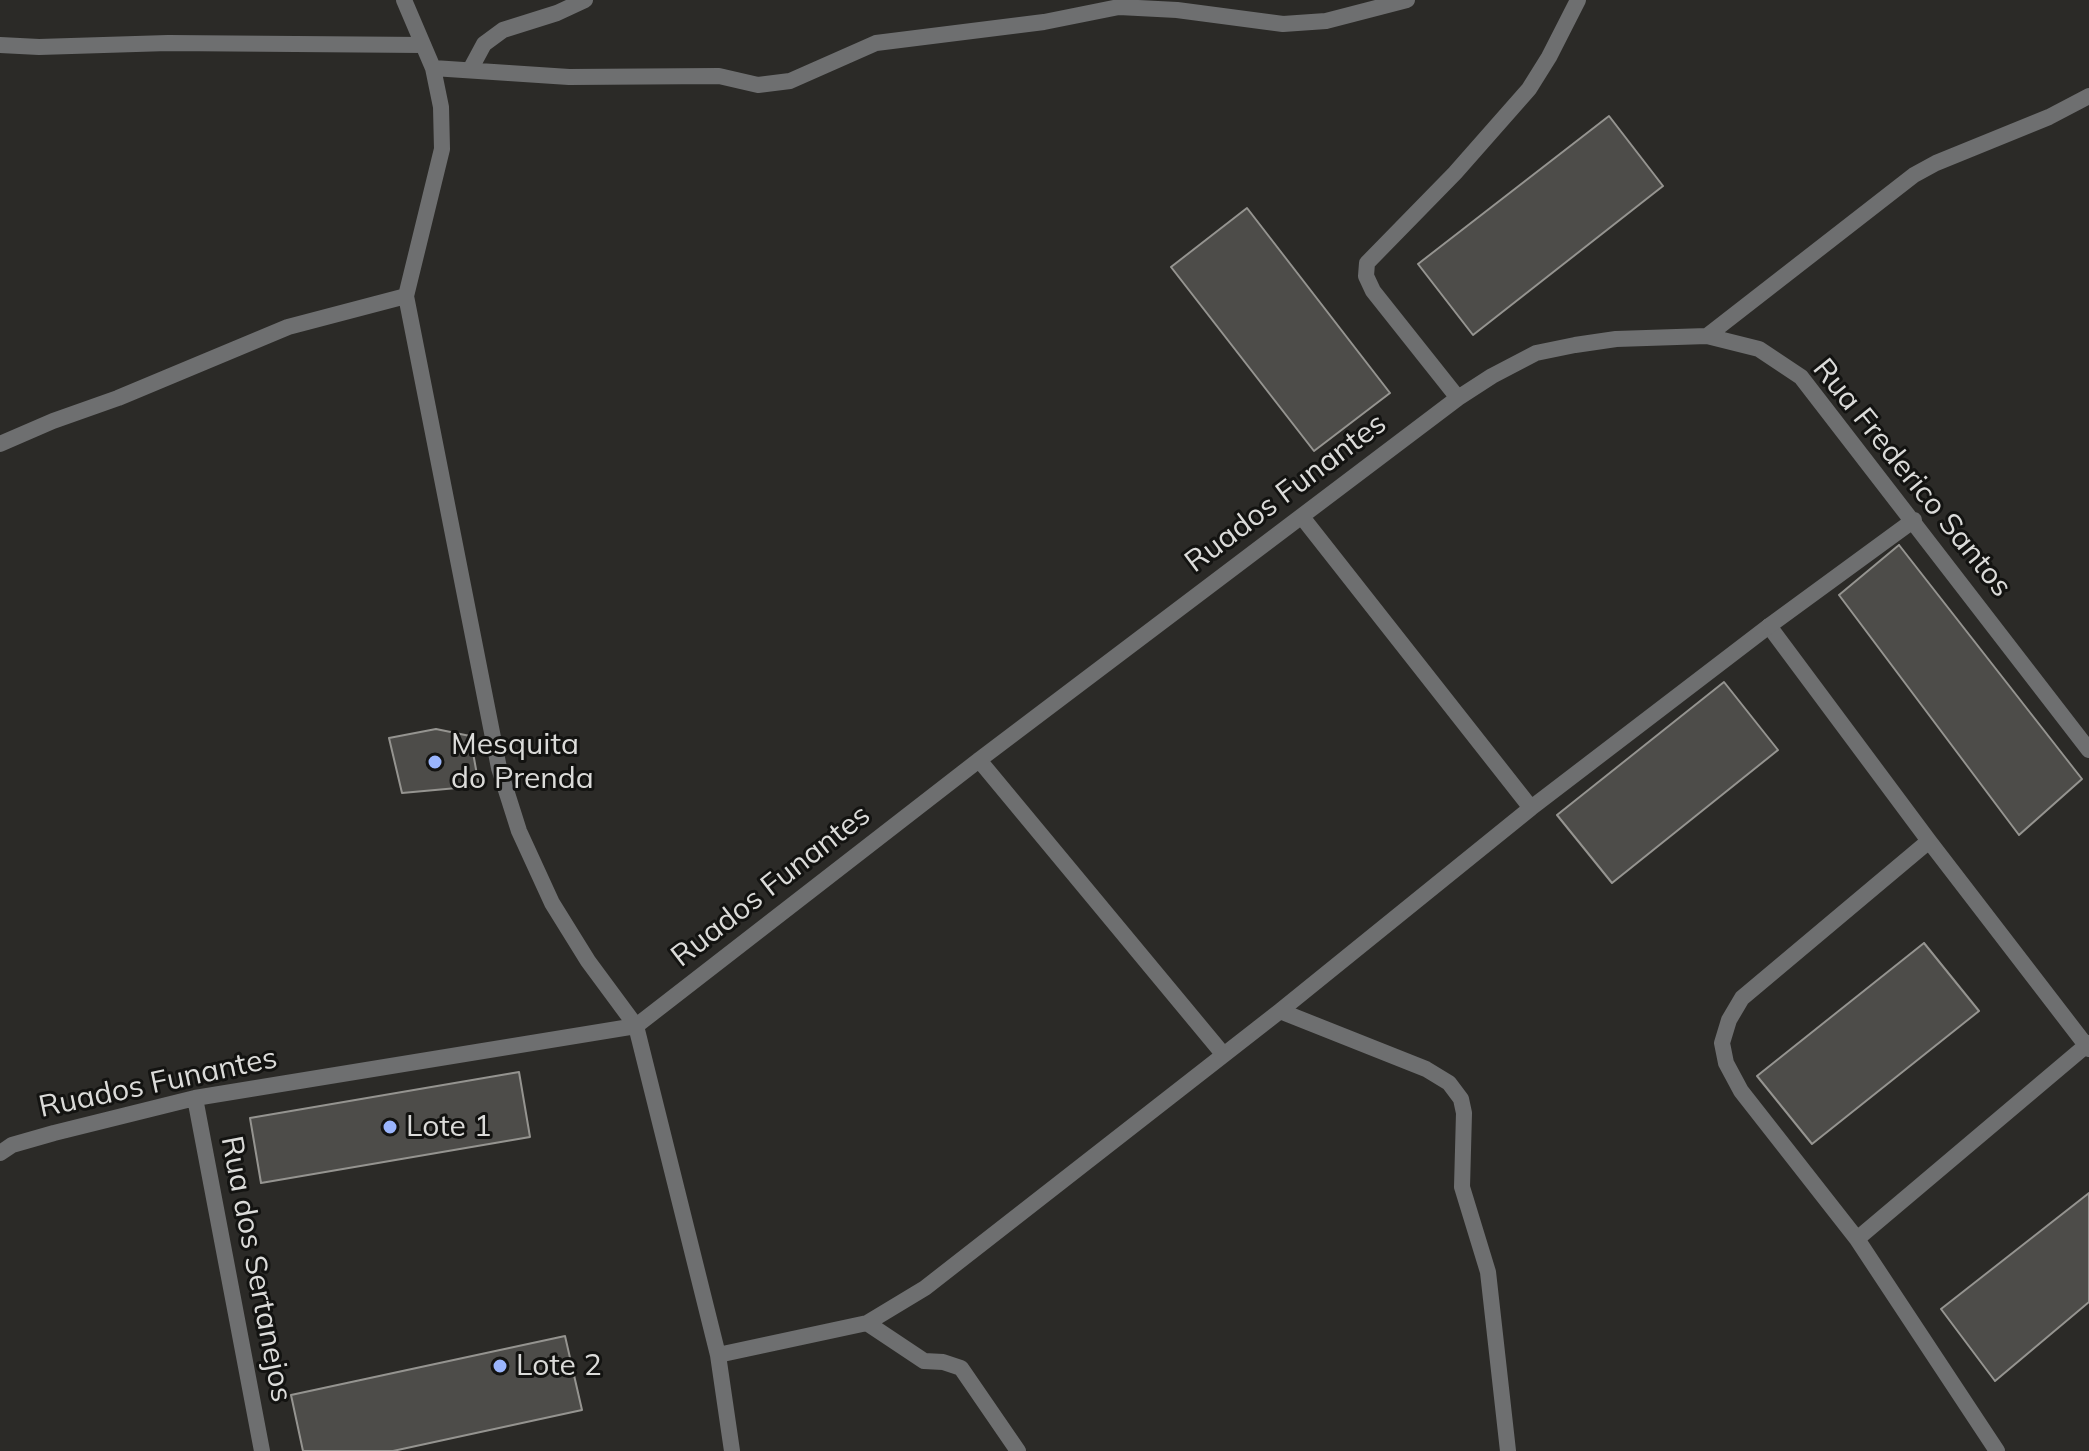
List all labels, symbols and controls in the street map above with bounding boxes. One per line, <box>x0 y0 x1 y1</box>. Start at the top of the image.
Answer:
street label: Rua Frederico Santos <box>1805 352 2019 604</box>
street label: Ruados Funantes <box>1178 406 1394 580</box>
place label: Mesquita do Prenda <box>451 727 594 798</box>
marker: Mesquita do Prenda <box>426 753 444 771</box>
street label: Ruados Funantes <box>664 797 878 975</box>
street label: Ruados Funantes <box>36 1040 280 1126</box>
place label: Lote 1 <box>406 1109 492 1145</box>
marker: Lote 1 <box>381 1118 399 1136</box>
street label: Rua dos Sertanejos <box>213 1133 299 1405</box>
place label: Lote 2 <box>516 1348 602 1384</box>
marker: Lote 2 <box>491 1357 509 1375</box>

